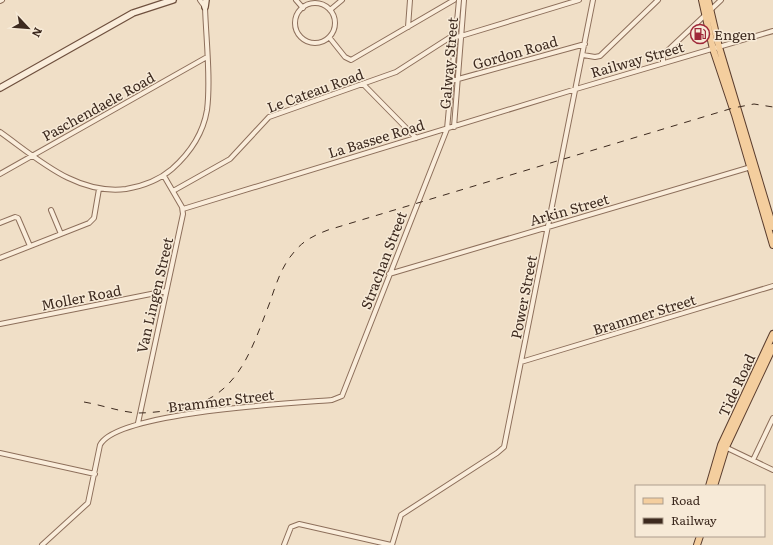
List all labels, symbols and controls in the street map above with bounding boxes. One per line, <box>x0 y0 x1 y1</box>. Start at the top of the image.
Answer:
north arrow <box>8 8 48 48</box>
street label: Galway Street <box>434 16 462 110</box>
fuel station icon: Engen <box>689 23 711 45</box>
place label: Engen <box>714 24 756 44</box>
text: N <box>29 25 47 40</box>
street label: Gordon Road <box>470 30 560 74</box>
street label: Railway Street <box>588 36 686 82</box>
street label: Le Cateau Road <box>264 63 366 117</box>
street label: Paschendaele Road <box>38 66 158 145</box>
street label: La Bassee Road <box>325 114 427 162</box>
street label: Arkin Street <box>527 188 611 230</box>
street label: Strachan Street <box>355 208 411 312</box>
street label: Van Lingen Street <box>131 235 177 355</box>
street label: Power Street <box>505 253 541 341</box>
street label: Moller Road <box>39 279 123 315</box>
street label: Brammer Street <box>590 289 698 339</box>
street label: Tide Road <box>713 350 759 420</box>
street label: Brammer Street <box>167 384 276 416</box>
legend <box>635 485 765 537</box>
text: Road <box>671 491 701 509</box>
text: Railway <box>671 511 717 529</box>

